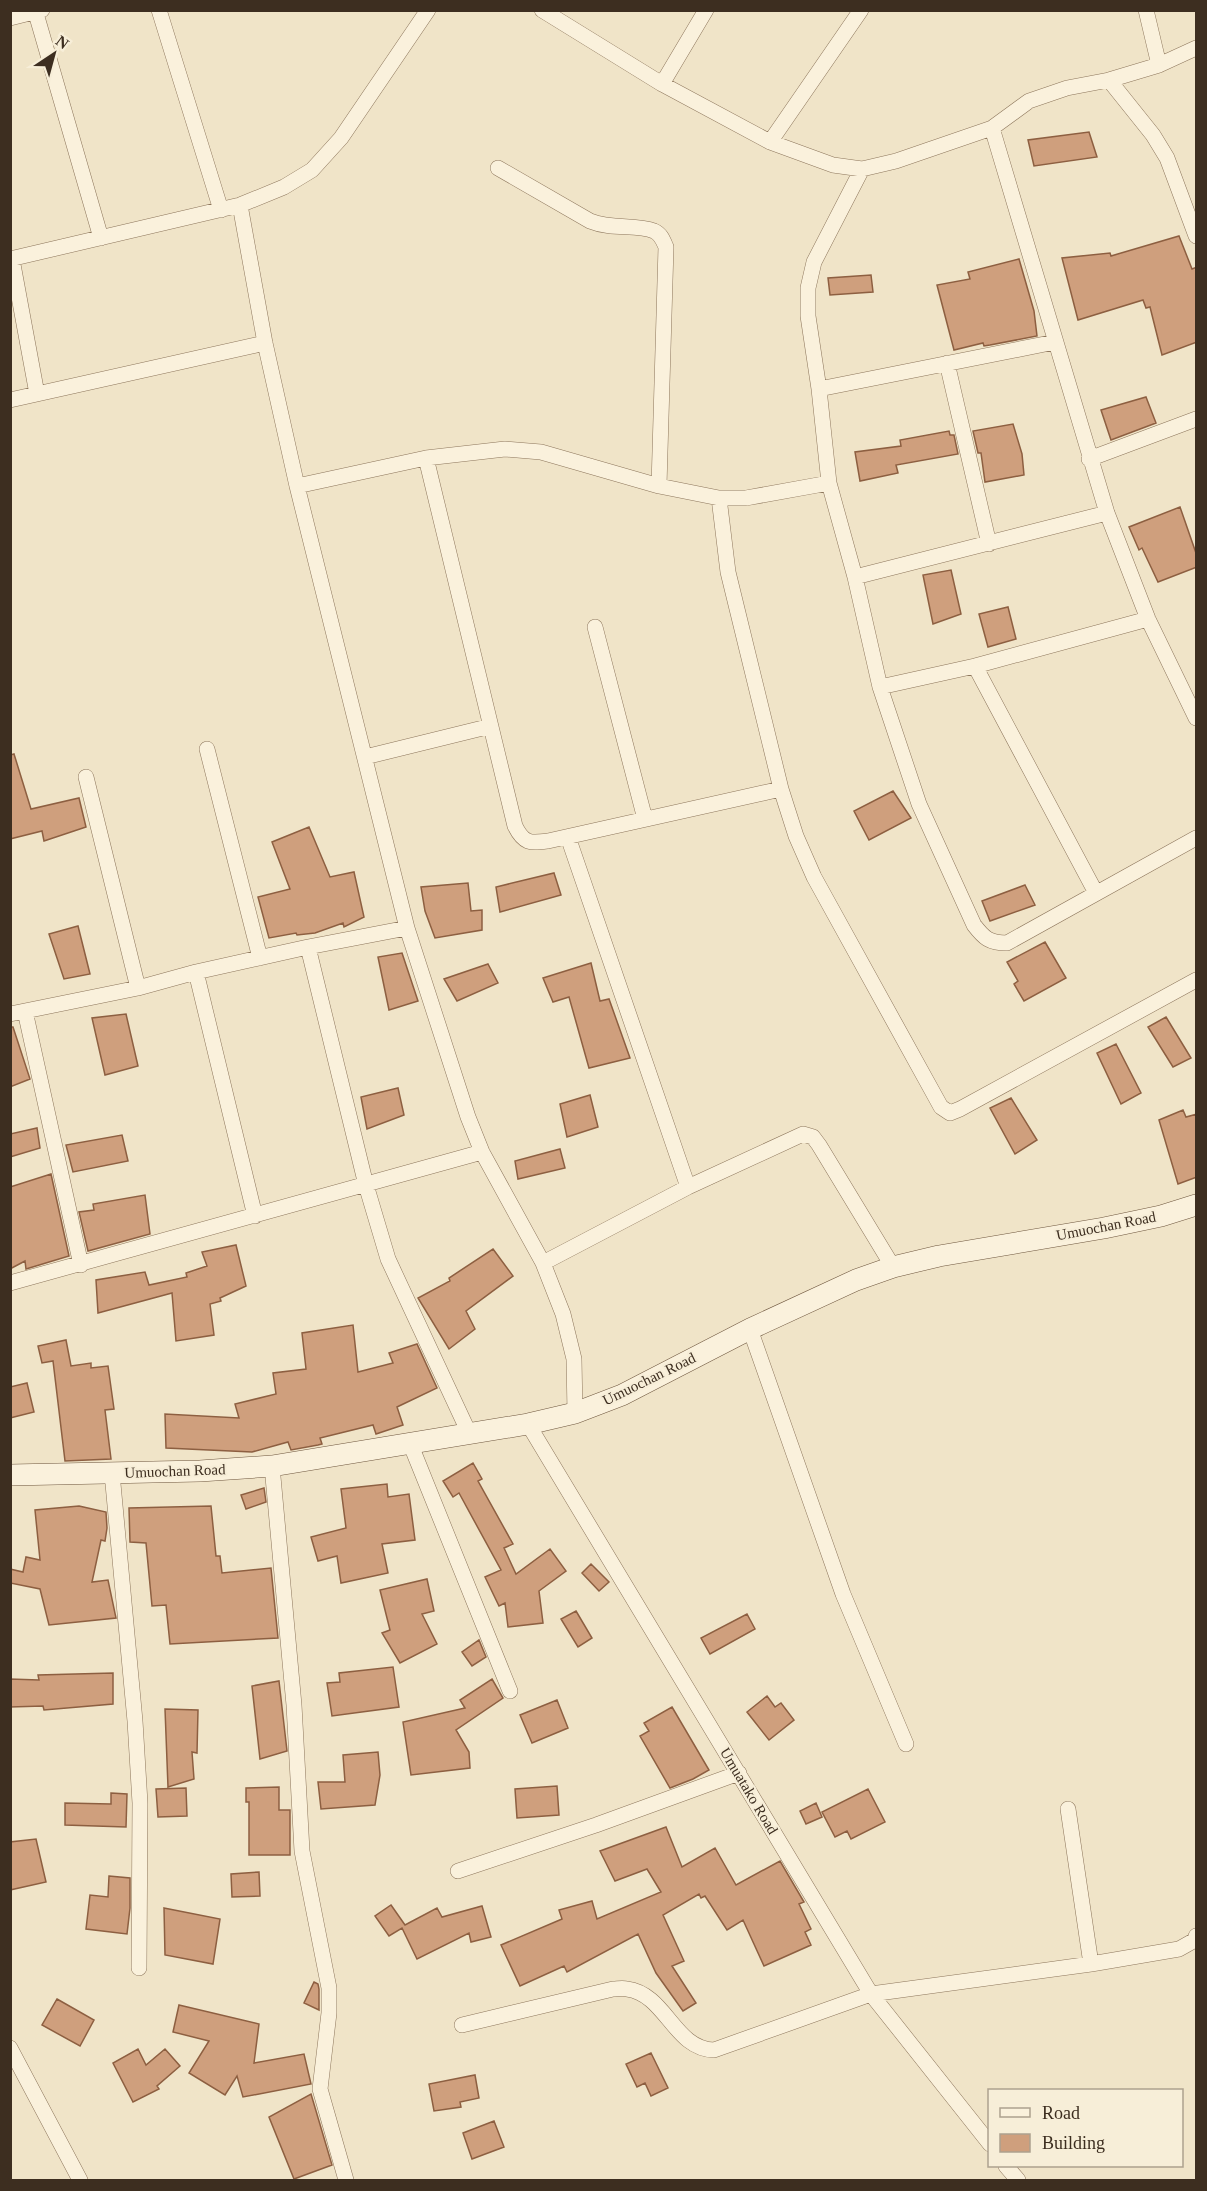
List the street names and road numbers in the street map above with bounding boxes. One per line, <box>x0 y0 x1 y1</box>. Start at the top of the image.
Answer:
street label: Umuochan Road <box>1055 1208 1158 1244</box>
street label: Umuochan Road <box>600 1349 698 1408</box>
street label: Umuochan Road <box>124 1461 226 1481</box>
street label: Umuatako Road <box>717 1745 781 1838</box>

